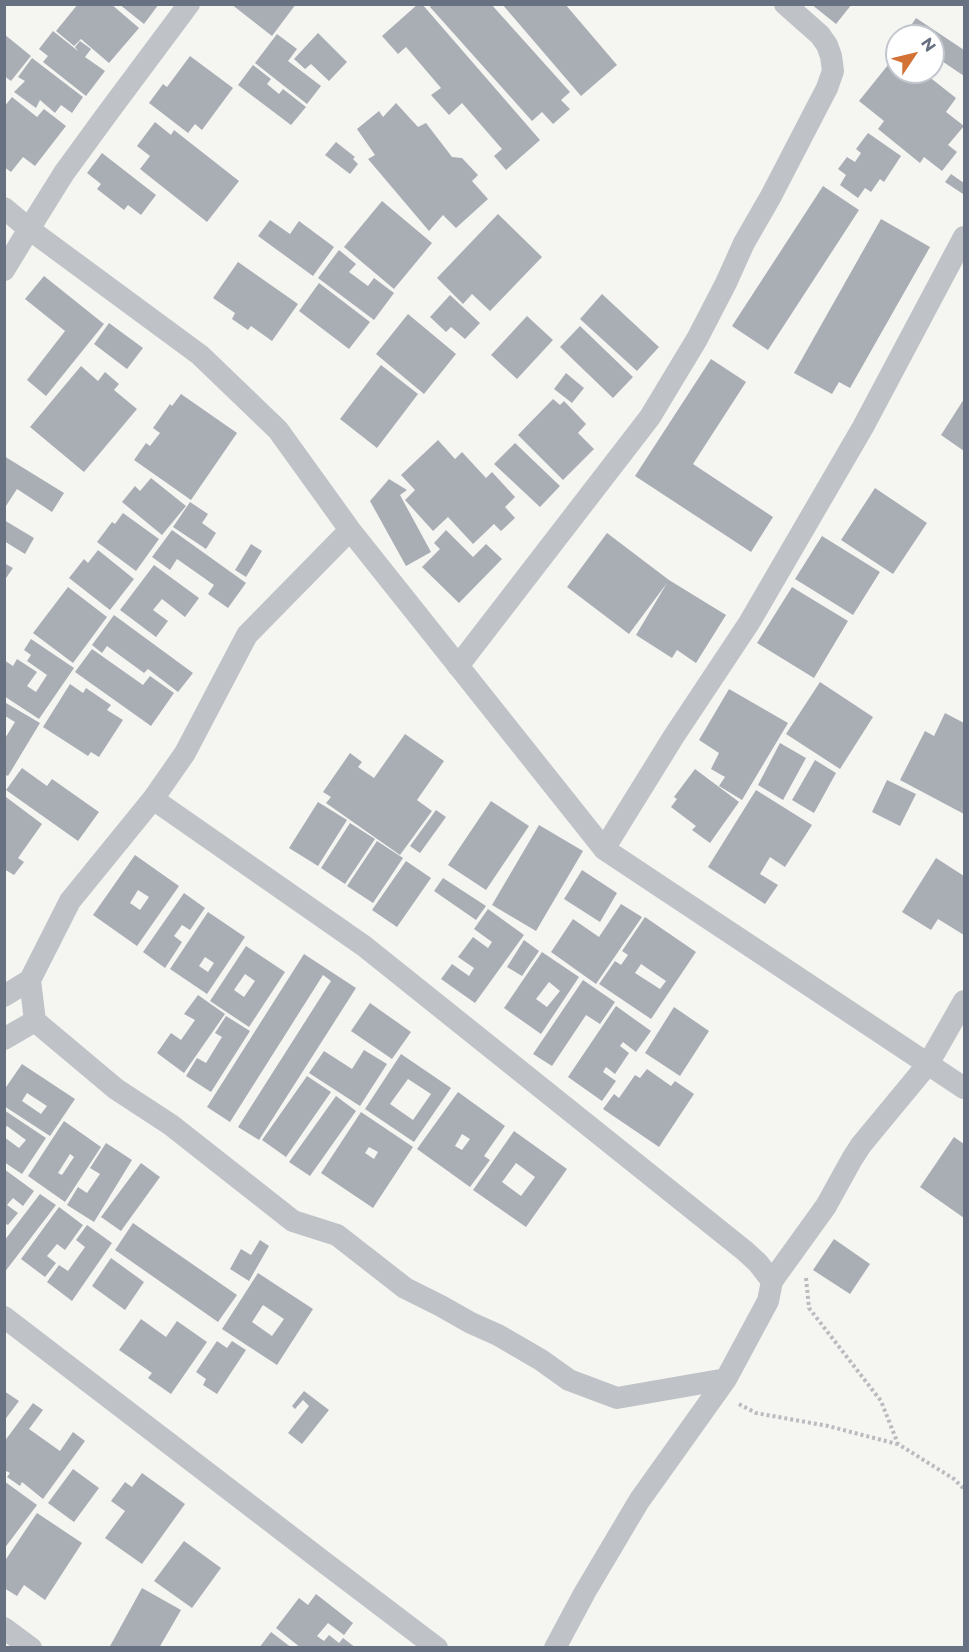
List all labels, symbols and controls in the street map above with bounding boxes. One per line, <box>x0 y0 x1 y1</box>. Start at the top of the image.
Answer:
north arrow <box>885 24 945 84</box>
text: N <box>917 34 940 55</box>

